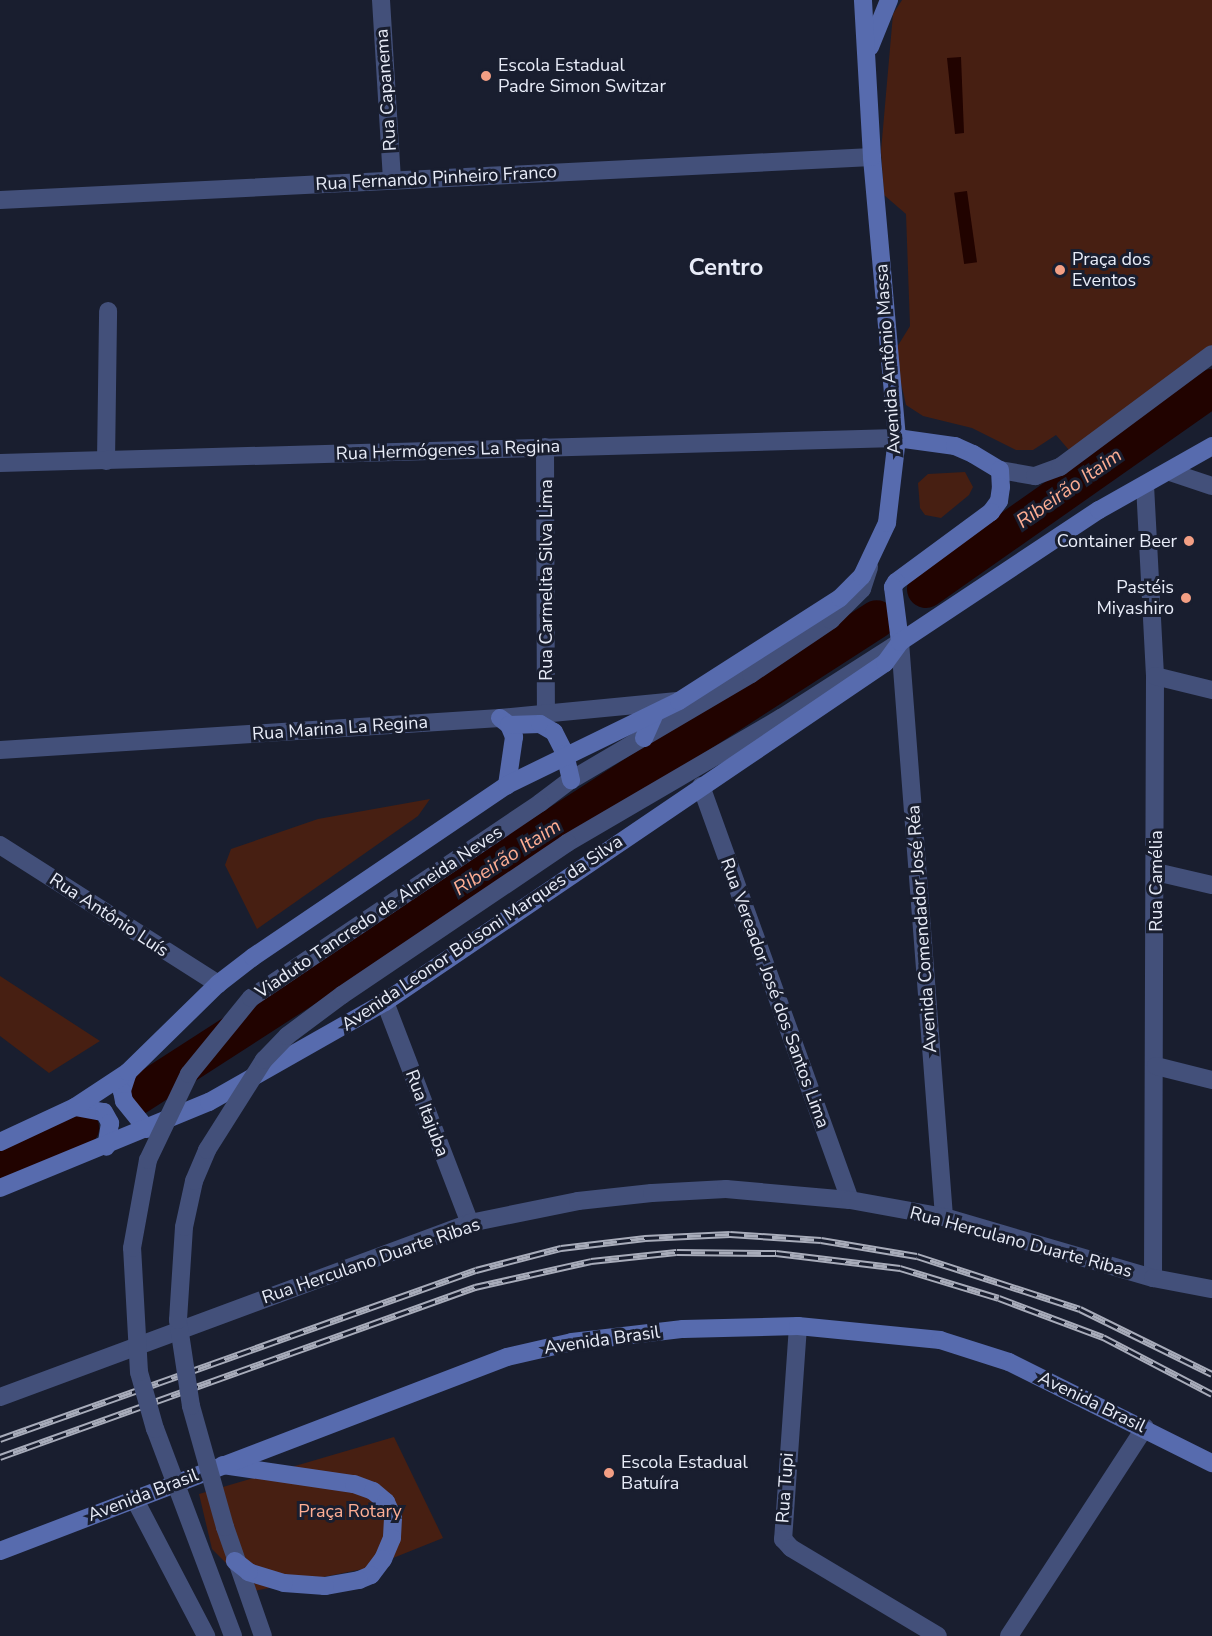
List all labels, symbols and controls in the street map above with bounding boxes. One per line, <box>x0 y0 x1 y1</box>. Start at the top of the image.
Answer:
street label: Rua Capanema <box>371 28 401 152</box>
place label: Escola Estadual Padre Simon Switzar <box>498 55 666 98</box>
marker: Escola Estadual Padre Simon Switzar <box>479 69 493 83</box>
street label: Rua Fernando Pinheiro Franco <box>315 161 557 195</box>
place label: Praça dos Eventos <box>1072 249 1151 292</box>
district label: Centro <box>689 254 763 282</box>
street label: Avenida Antônio Massa <box>871 263 905 455</box>
marker: Praça dos Eventos <box>1053 263 1067 277</box>
street label: Rua Hermógenes La Regina <box>335 435 561 465</box>
water label: Ribeirão Itaim <box>1012 443 1126 533</box>
street label: Rua Carmelita Silva Lima <box>535 479 557 681</box>
place label: Container Beer <box>1057 530 1177 552</box>
marker: Container Beer <box>1182 534 1196 548</box>
place label: Pastéis Miyashiro <box>1096 577 1174 620</box>
marker: Pastéis Miyashiro <box>1179 591 1193 605</box>
street label: Rua Marina La Regina <box>251 711 429 745</box>
street label: Avenida Comendador José Réa <box>903 804 941 1054</box>
water label: Ribeirão Itaim <box>449 813 565 901</box>
street label: Viaduto Tancredo de Almeida Neves <box>251 821 507 1003</box>
street label: Rua Camélia <box>1145 830 1167 932</box>
street label: Avenida Leonor Bolsoni Marques da Silva <box>337 831 627 1035</box>
street label: Rua Vereador José dos Santos Lima <box>716 855 834 1131</box>
street label: Rua Antônio Luís <box>45 869 173 961</box>
street label: Rua Itajuba <box>401 1067 453 1159</box>
street label: Rua Herculano Duarte Ribas <box>907 1202 1135 1282</box>
street label: Rua Herculano Duarte Ribas <box>259 1213 483 1309</box>
street label: Avenida Brasil <box>543 1321 661 1359</box>
street label: Avenida Brasil <box>1035 1367 1149 1437</box>
place label: Escola Estadual Batuíra <box>621 1452 748 1494</box>
street label: Rua Tupi <box>772 1452 798 1524</box>
street label: Avenida Brasil <box>85 1464 201 1526</box>
marker: Escola Estadual Batuíra <box>602 1466 616 1480</box>
park label: Praça Rotary <box>298 1500 402 1522</box>

